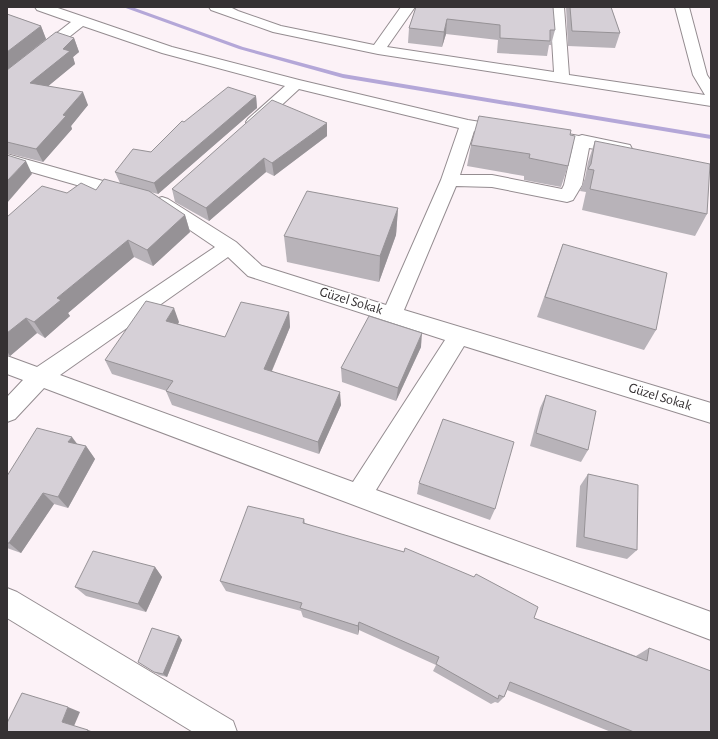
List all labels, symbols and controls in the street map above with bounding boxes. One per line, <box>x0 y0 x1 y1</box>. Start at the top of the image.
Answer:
street label: Güzel Sokak <box>318 285 385 317</box>
street label: Güzel Sokak <box>627 381 694 413</box>

